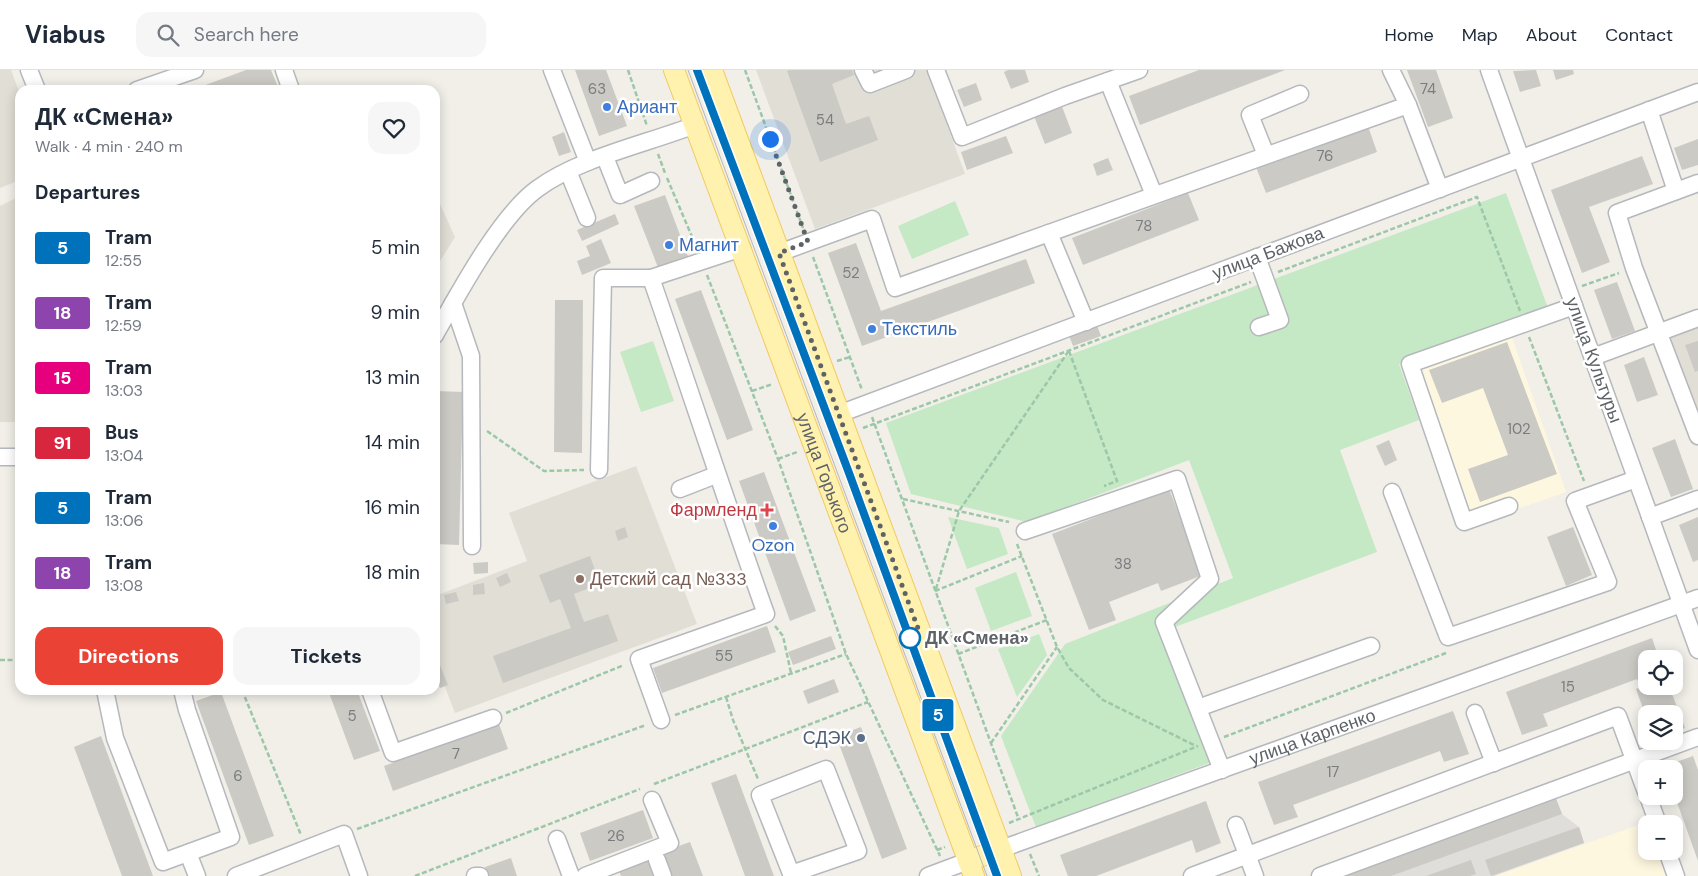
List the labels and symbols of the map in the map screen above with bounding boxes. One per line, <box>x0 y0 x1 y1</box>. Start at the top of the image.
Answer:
house number: 63 <box>588 79 606 99</box>
house number: 74 <box>1420 79 1436 99</box>
place label: Ариант <box>617 95 677 119</box>
marker: Ариант <box>601 101 613 113</box>
house number: 54 <box>816 110 834 130</box>
your location <box>758 127 783 152</box>
house number: 76 <box>1316 146 1334 166</box>
house number: 78 <box>1136 216 1152 236</box>
street label: улица Бажова <box>1209 220 1328 285</box>
place label: Магнит <box>679 233 739 257</box>
marker: Магнит <box>663 239 675 251</box>
house number: 52 <box>842 263 860 283</box>
street label: улица Культуры <box>1560 294 1628 426</box>
place label: Текстиль <box>882 317 957 341</box>
marker: Текстиль <box>866 323 878 335</box>
street label: улица Горького <box>791 409 857 536</box>
house number: 102 <box>1507 419 1531 439</box>
place label: Фармленд <box>670 498 757 522</box>
marker: Фармленд <box>761 504 773 516</box>
marker: Ozon <box>767 520 779 532</box>
place label: Ozon <box>751 533 795 557</box>
house number: 38 <box>1114 554 1132 574</box>
place label: Детский сад №333 <box>590 567 747 591</box>
marker: Детский сад №333 <box>574 573 586 585</box>
place label: ДК «Смена» <box>925 626 1029 650</box>
marker: ДК «Смена» <box>899 627 921 649</box>
house number: 55 <box>715 646 733 666</box>
house number: 15 <box>1561 677 1575 697</box>
line badge: 5 <box>922 699 954 731</box>
street label: улица Карпенко <box>1246 703 1379 771</box>
house number: 5 <box>347 706 357 726</box>
place label: СДЭК <box>803 726 852 750</box>
marker: СДЭК <box>855 732 867 744</box>
house number: 7 <box>452 744 460 764</box>
house number: 17 <box>1327 762 1339 782</box>
house number: 6 <box>233 766 243 786</box>
house number: 26 <box>607 826 625 846</box>

